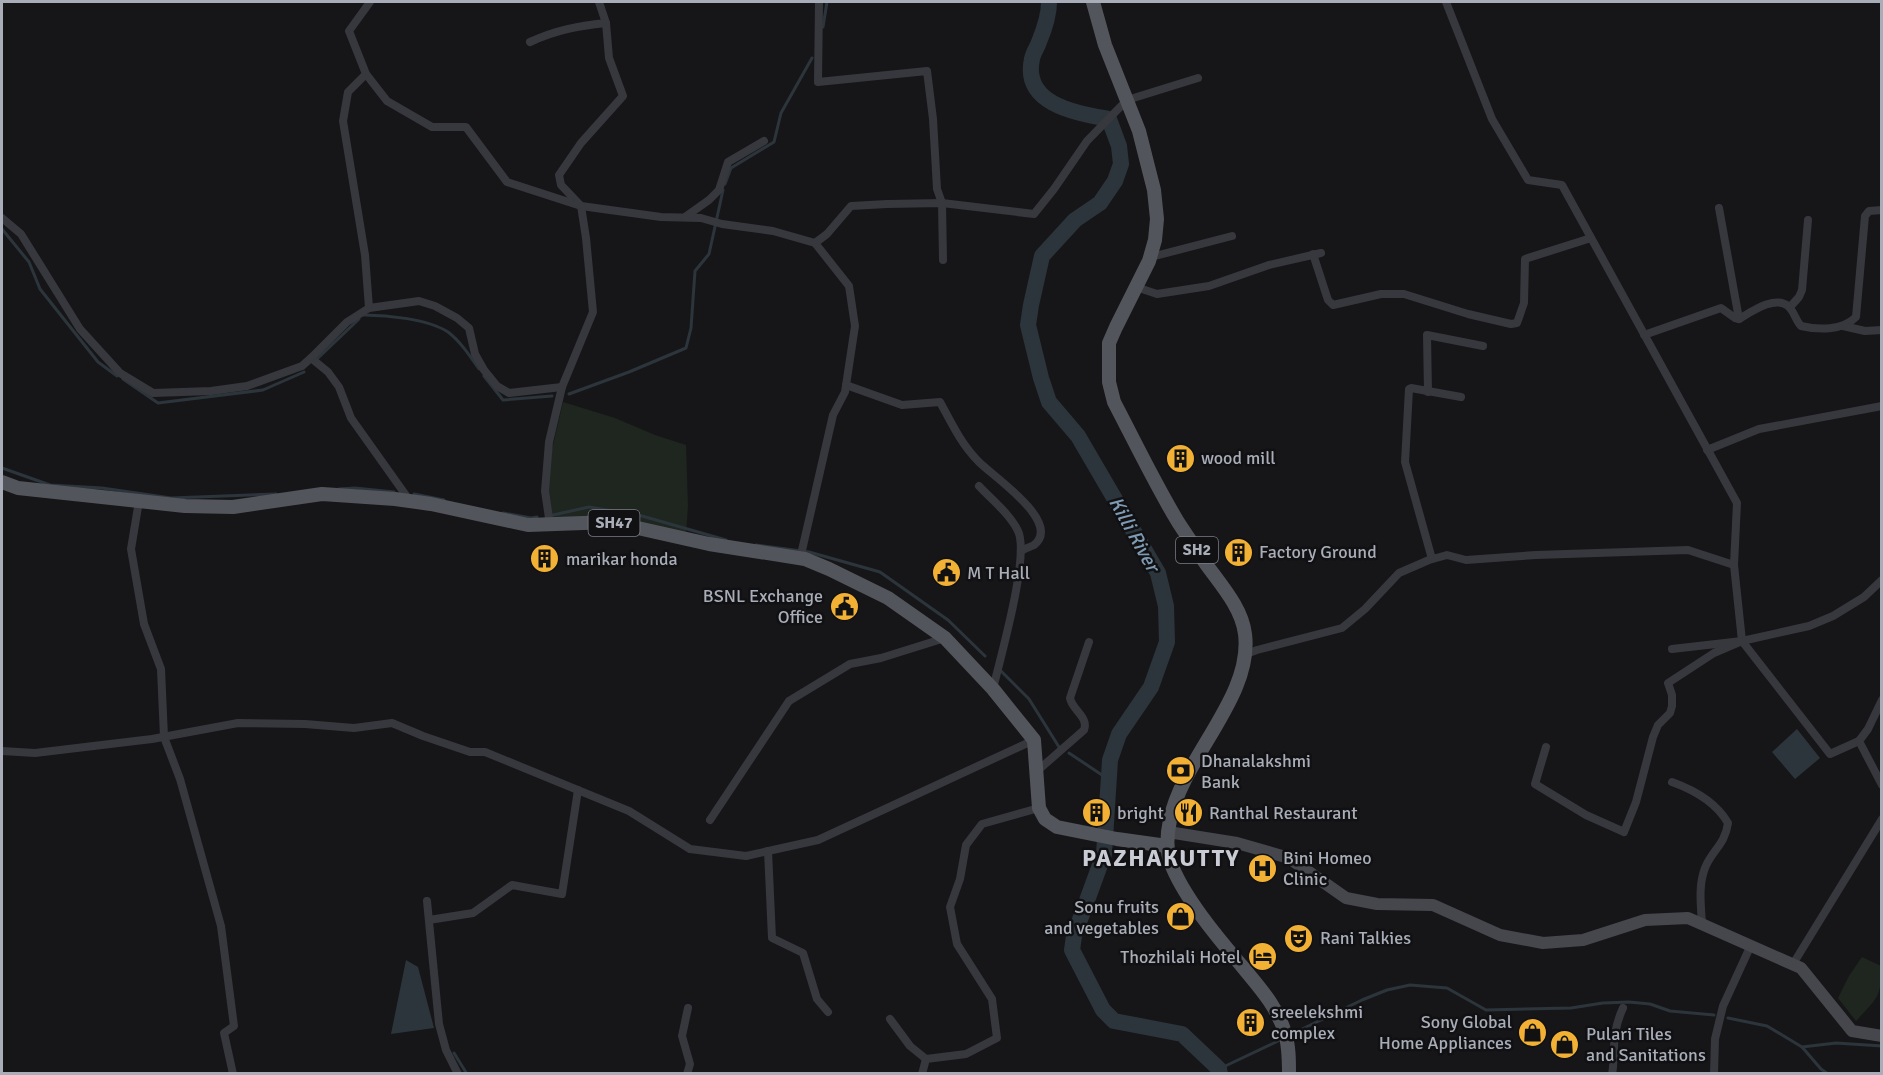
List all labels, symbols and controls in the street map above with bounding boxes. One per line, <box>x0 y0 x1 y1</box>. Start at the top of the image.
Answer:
building icon: wood mill <box>1164 442 1196 474</box>
place label: wood mill <box>1201 447 1276 469</box>
water label: Killi River <box>1103 492 1166 578</box>
road number: SH47 <box>588 510 640 536</box>
building icon: Factory Ground <box>1222 536 1254 568</box>
road number: SH2 <box>1176 537 1218 563</box>
place label: Factory Ground <box>1259 541 1377 563</box>
building icon: marikar honda <box>529 543 561 575</box>
place label: marikar honda <box>566 548 678 570</box>
public building icon: M T Hall <box>930 557 962 589</box>
place label: M T Hall <box>967 562 1030 584</box>
place label: BSNL Exchange Office <box>703 585 823 628</box>
public building icon: BSNL Exchange Office <box>828 590 860 622</box>
place label: Dhanalakshmi Bank <box>1201 750 1311 793</box>
bank icon: Dhanalakshmi Bank <box>1164 755 1196 787</box>
building icon: bright <box>1080 797 1112 829</box>
restaurant icon: Ranthal Restaurant <box>1172 797 1204 829</box>
place label: bright <box>1117 802 1164 824</box>
place label: Ranthal Restaurant <box>1209 802 1358 824</box>
district label: PAZHAKUTTY <box>1082 843 1240 873</box>
place label: Bini Homeo Clinic <box>1283 847 1372 890</box>
hospital icon: Bini Homeo Clinic <box>1246 852 1278 884</box>
place label: Sonu fruits and vegetables <box>1044 896 1159 939</box>
shop icon: Sonu fruits and vegetables <box>1164 901 1196 933</box>
theatre icon: Rani Talkies <box>1283 922 1315 954</box>
place label: Rani Talkies <box>1320 927 1411 949</box>
hotel icon: Thozhilali Hotel <box>1246 941 1278 973</box>
place label: Thozhilali Hotel <box>1120 946 1241 968</box>
place label: sreelekshmi complex <box>1271 1001 1363 1044</box>
building icon: sreelekshmi complex <box>1234 1006 1266 1038</box>
place label: Sony Global Home Appliances <box>1379 1011 1512 1054</box>
shop icon: Sony Global Home Appliances <box>1517 1016 1549 1048</box>
place label: Pulari Tiles and Sanitations <box>1586 1023 1706 1066</box>
shop icon: Pulari Tiles and Sanitations <box>1549 1028 1581 1060</box>

